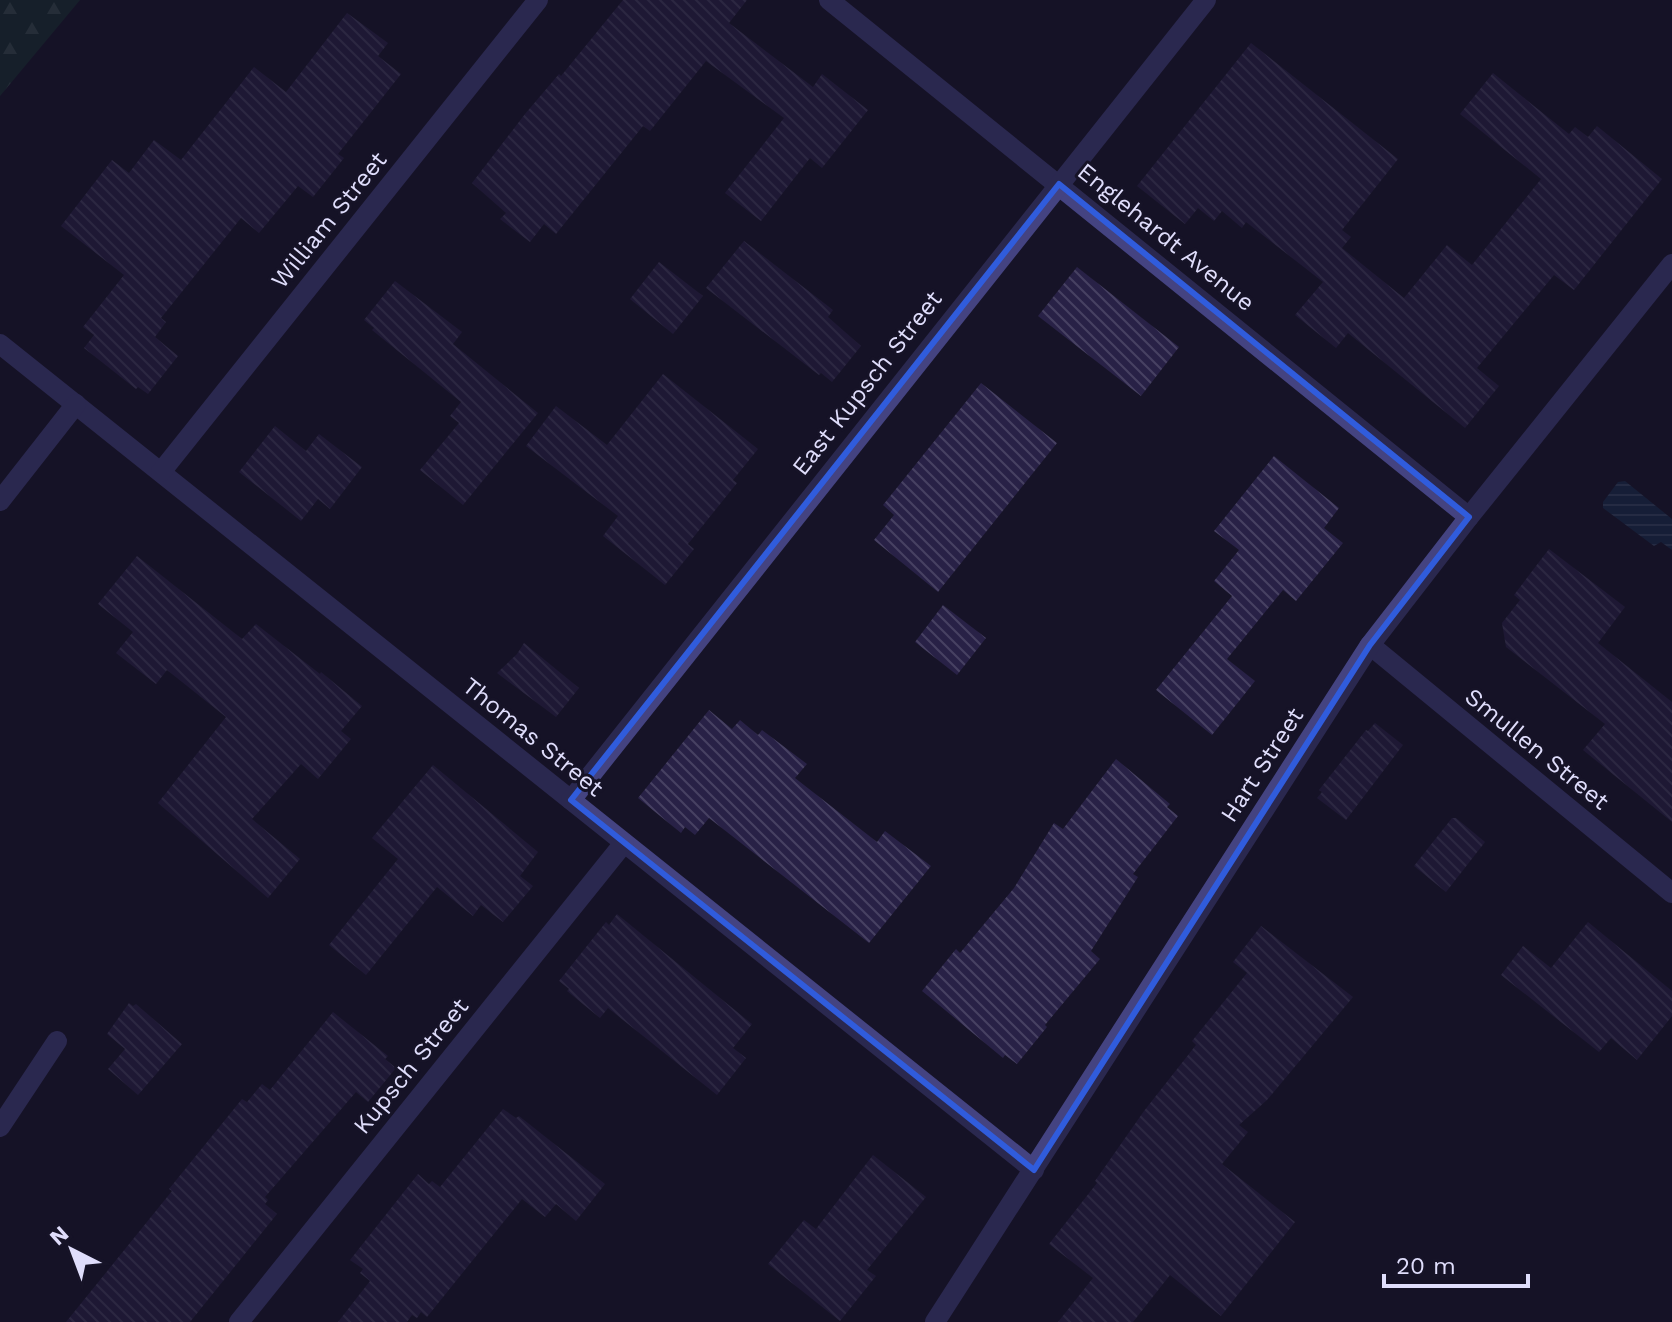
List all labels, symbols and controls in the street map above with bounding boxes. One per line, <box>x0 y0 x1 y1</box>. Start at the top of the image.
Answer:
street label: William Street <box>265 146 393 294</box>
street label: Englehardt Avenue <box>1072 157 1260 317</box>
street label: East Kupsch Street <box>786 285 948 481</box>
street label: Thomas Street <box>457 672 609 802</box>
street label: Smullen Street <box>1460 682 1614 816</box>
street label: Hart Street <box>1215 703 1309 827</box>
street label: Kupsch Street <box>348 993 474 1139</box>
north arrow <box>32 1210 112 1290</box>
text: N <box>45 1221 73 1250</box>
scale bar <box>1384 1238 1528 1288</box>
text: 20 m <box>1396 1252 1456 1280</box>

